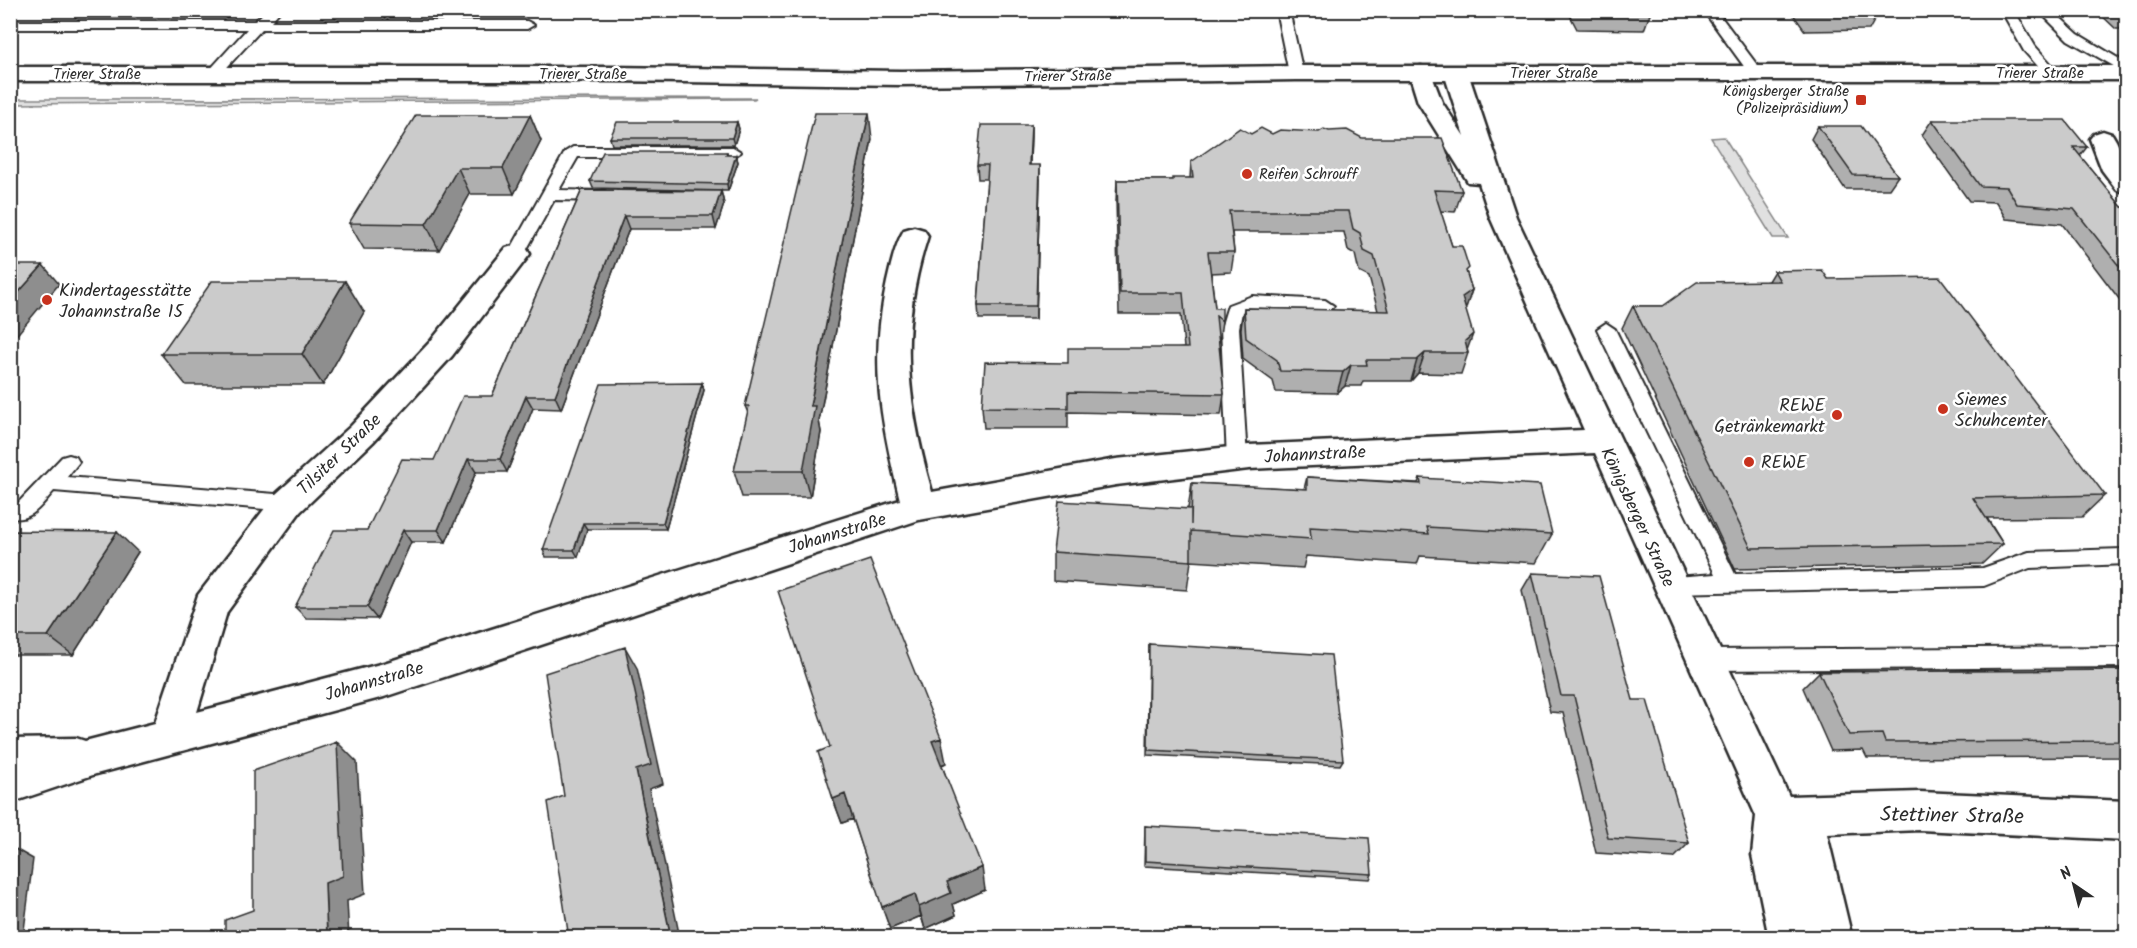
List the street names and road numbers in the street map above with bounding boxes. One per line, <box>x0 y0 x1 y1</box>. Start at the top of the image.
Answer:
street label: Trierer Straße <box>1510 62 1598 86</box>
street label: Trierer Straße <box>1996 62 2084 86</box>
street label: Trierer Straße <box>53 63 141 87</box>
street label: Trierer Straße <box>539 63 627 87</box>
street label: Trierer Straße <box>1024 64 1112 90</box>
street label: Tilsiter Straße <box>291 407 389 503</box>
street label: Johannstraße <box>1264 438 1367 473</box>
street label: Königsberger Straße <box>1591 443 1682 593</box>
street label: Johannstraße <box>785 506 890 563</box>
street label: Johannstraße <box>322 655 427 710</box>
street label: Stettiner Straße <box>1880 799 2025 834</box>

